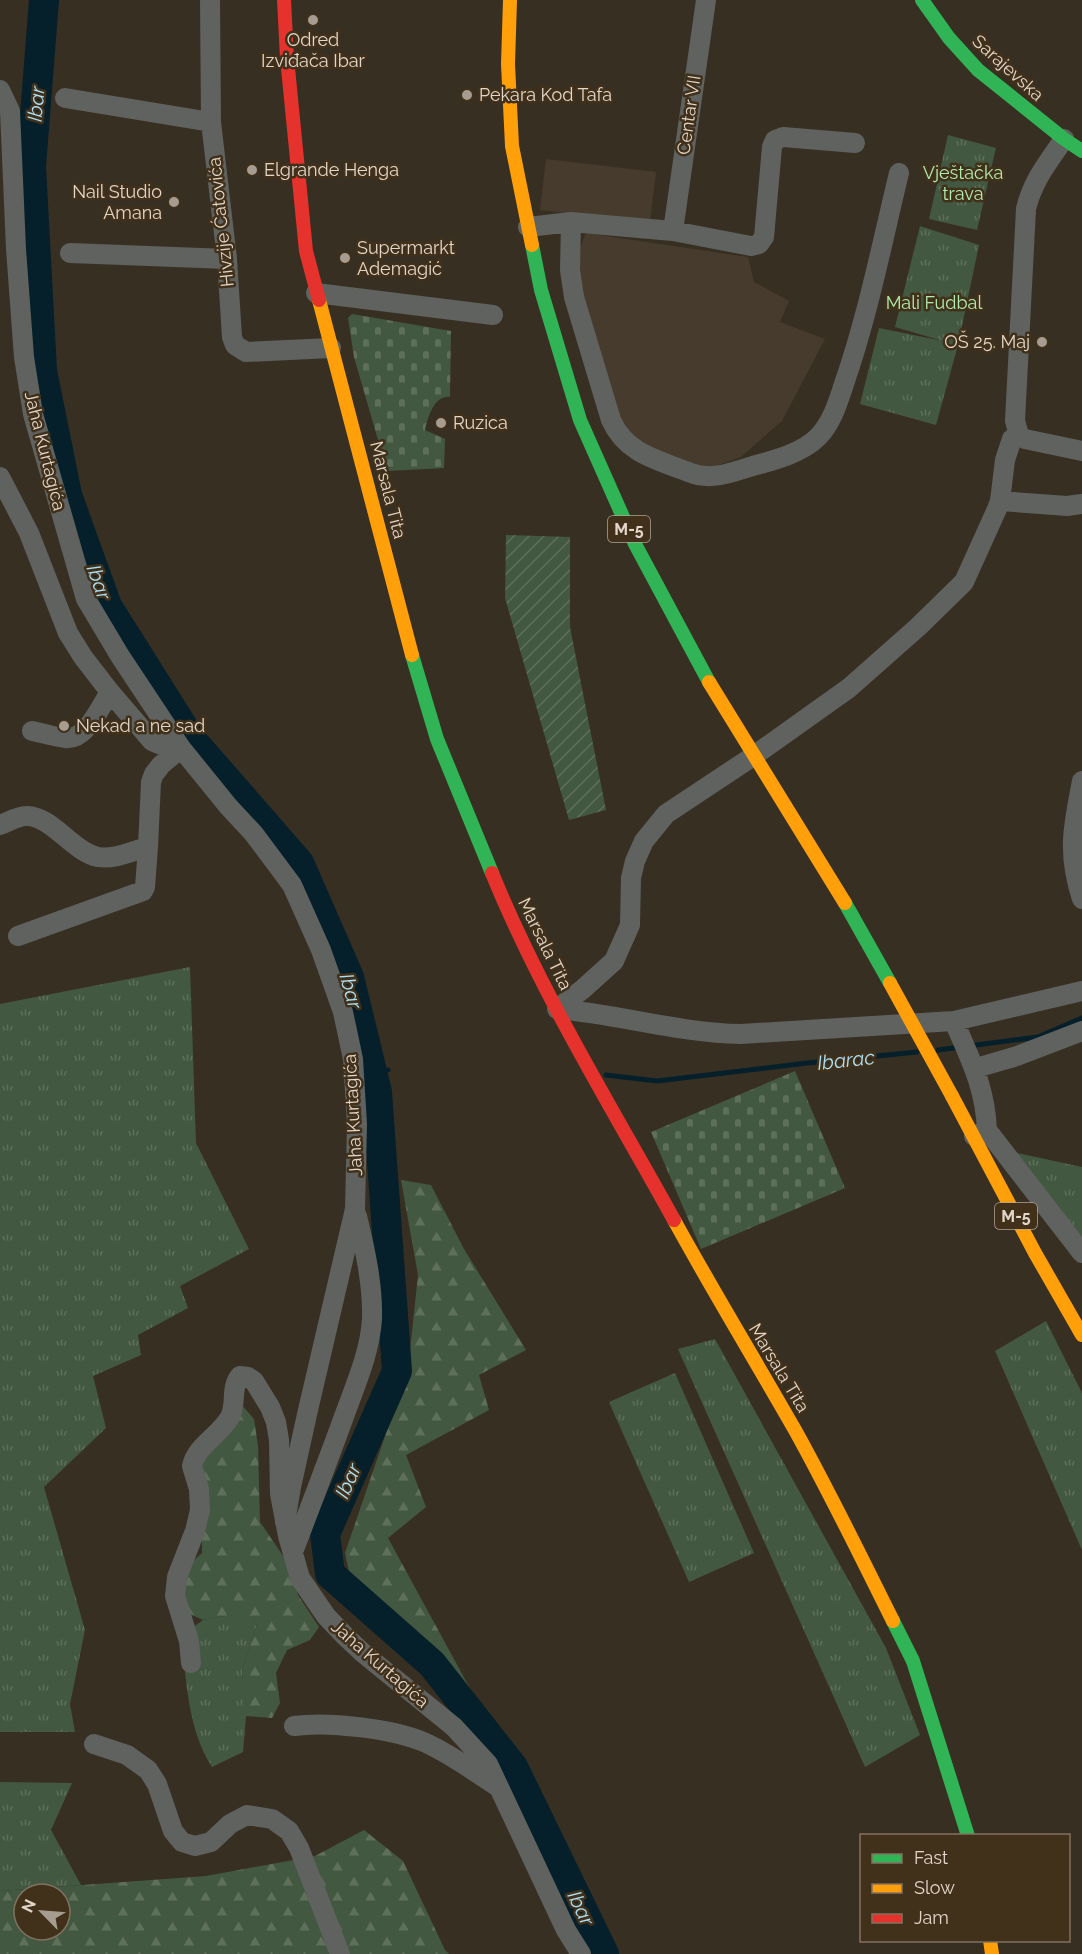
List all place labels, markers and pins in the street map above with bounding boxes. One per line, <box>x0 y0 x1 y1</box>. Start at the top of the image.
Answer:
marker: Odred Izviđača Ibar <box>306 13 320 27</box>
place label: Odred Izviđača Ibar <box>261 29 366 71</box>
place label: Pekara Kod Tafa <box>479 84 612 105</box>
marker: Pekara Kod Tafa <box>460 88 474 102</box>
place label: Elgrande Henga <box>264 159 399 180</box>
marker: Elgrande Henga <box>245 163 259 177</box>
place label: Nail Studio Amana <box>72 181 162 223</box>
marker: Nail Studio Amana <box>167 195 181 209</box>
place label: Supermarkt Ademagić <box>357 237 455 279</box>
marker: Supermarkt Ademagić <box>338 251 352 265</box>
place label: OŠ 25. Maj <box>944 330 1030 352</box>
marker: OŠ 25. Maj <box>1035 335 1049 349</box>
place label: Ruzica <box>453 412 508 433</box>
marker: Ruzica <box>434 416 448 430</box>
place label: Nekad a ne sad <box>76 715 205 736</box>
marker: Nekad a ne sad <box>57 719 71 733</box>

